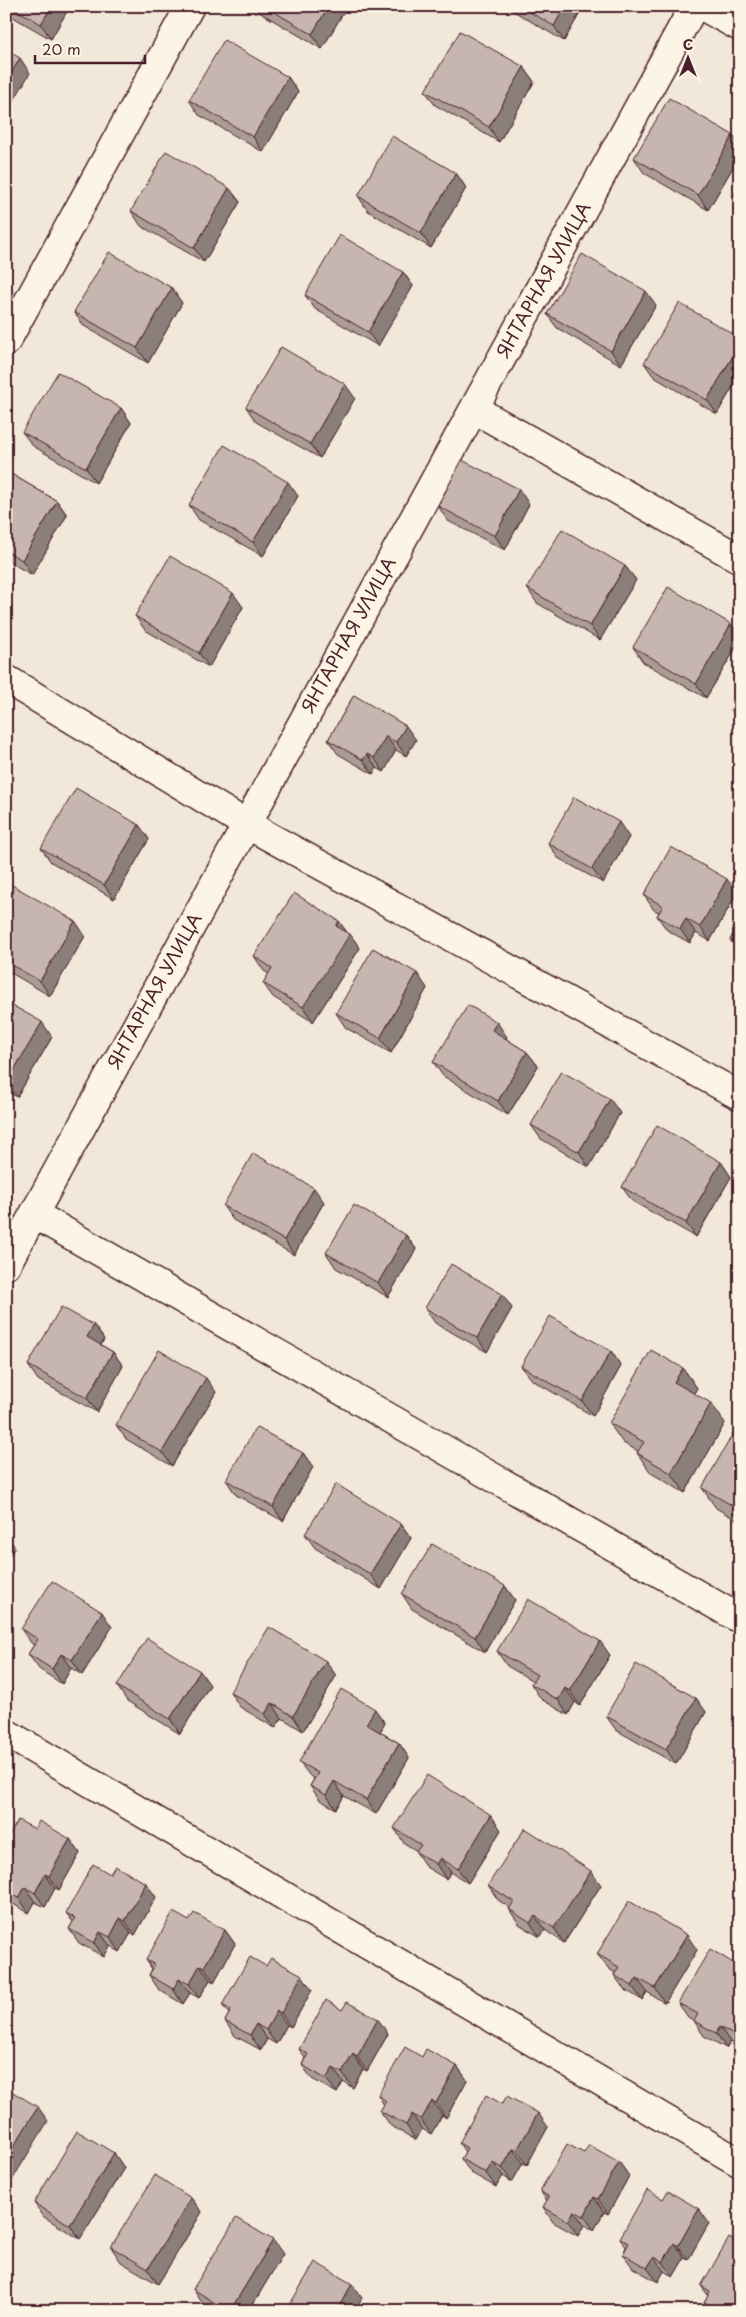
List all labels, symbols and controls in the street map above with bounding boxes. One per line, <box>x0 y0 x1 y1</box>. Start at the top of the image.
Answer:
scale bar <box>35 32 145 64</box>
north arrow <box>664 32 714 82</box>
text: С <box>683 34 693 55</box>
text: 20 m <box>42 37 81 60</box>
street label: ЯНТАРНАЯ УЛИЦА <box>489 196 597 362</box>
street label: ЯНТАРНАЯ УЛИЦА <box>294 551 402 717</box>
street label: ЯНТАРНАЯ УЛИЦА <box>100 907 208 1073</box>

